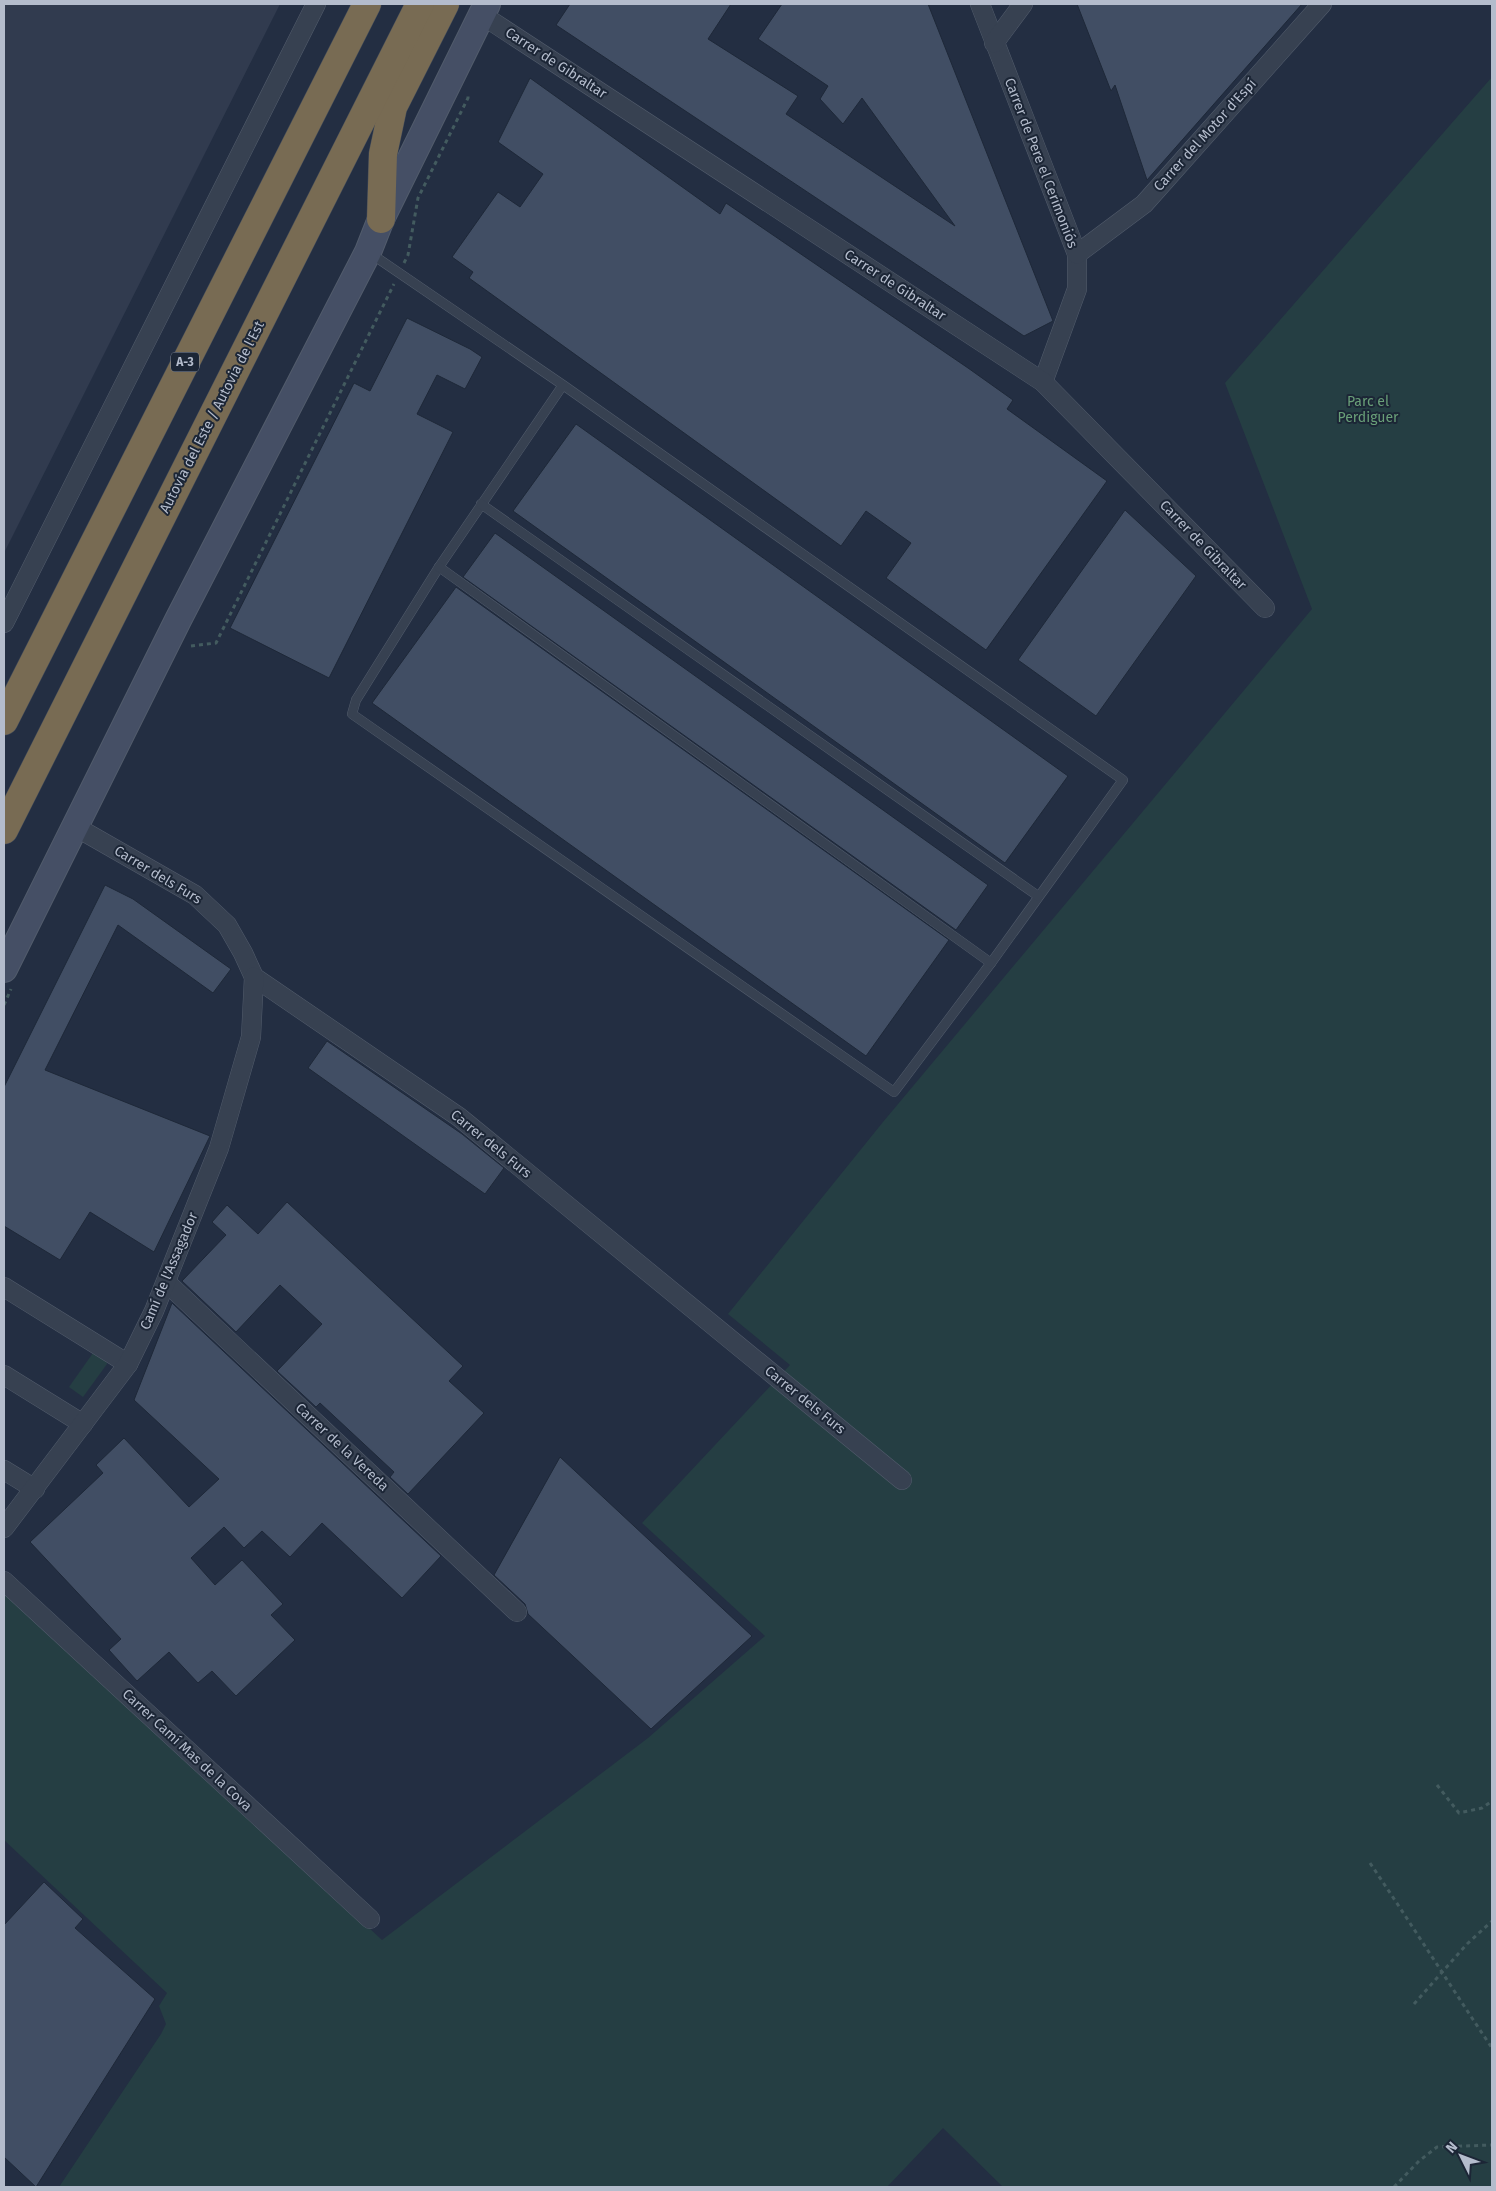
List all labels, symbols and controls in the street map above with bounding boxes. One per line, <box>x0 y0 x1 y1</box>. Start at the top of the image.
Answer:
street label: Carrer de Gibraltar <box>502 24 610 103</box>
street label: Carrer del Motor d'Espí <box>1150 75 1260 195</box>
street label: Carrer de Pere el Cerimoniós <box>1001 76 1082 251</box>
street label: Carrer de Gibraltar <box>841 246 949 325</box>
street label: Autovía del Este / Autovia de l'Est <box>156 317 268 516</box>
road number: A-3 <box>171 352 199 372</box>
park label: Parc el Perdiguer <box>1338 393 1399 426</box>
street label: Carrer de Gibraltar <box>1156 497 1250 594</box>
street label: Carrer dels Furs <box>111 842 205 908</box>
street label: Carrer dels Furs <box>447 1106 535 1182</box>
street label: Camí de l'Assagador <box>137 1209 202 1332</box>
street label: Carrer dels Furs <box>761 1362 849 1438</box>
street label: Carrer de la Vereda <box>292 1399 392 1495</box>
street label: Carrer Camí Mas de la Cova <box>119 1685 255 1815</box>
north arrow <box>1436 2131 1486 2181</box>
text: N <box>1442 2138 1461 2157</box>

